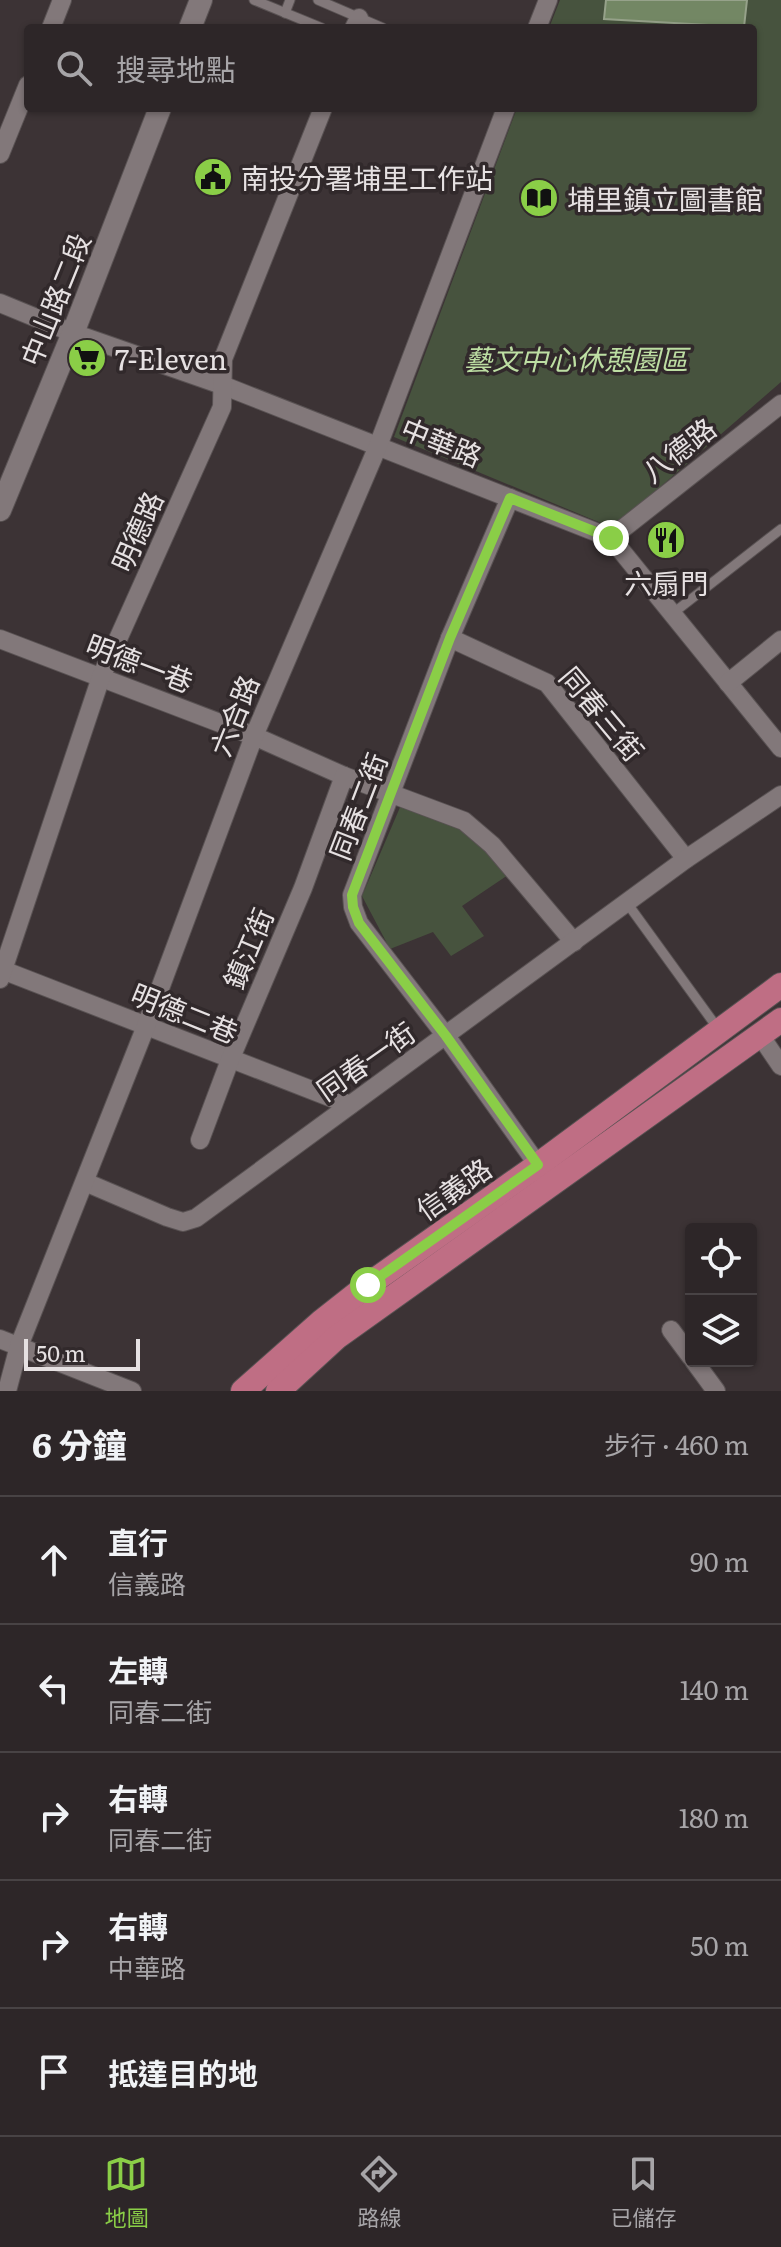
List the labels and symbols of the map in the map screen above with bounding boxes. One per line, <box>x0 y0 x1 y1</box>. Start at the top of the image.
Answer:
public building icon: 南投分署埔里工作站 <box>192 156 234 198</box>
place label: 南投分署埔里工作站 <box>241 156 493 198</box>
library icon: 埔里鎮立圖書館 <box>518 177 560 219</box>
place label: 埔里鎮立圖書館 <box>567 177 763 219</box>
street label: 中山路二段 <box>8 226 100 372</box>
supermarket icon: 7-Eleven <box>66 337 108 379</box>
place label: 7-Eleven <box>115 337 227 379</box>
park label: 藝文中心休憩園區 <box>464 337 691 379</box>
street label: 中華路 <box>395 406 489 476</box>
street label: 八德路 <box>632 407 724 491</box>
street label: 明德路 <box>100 484 172 578</box>
restaurant icon: 六扇門 <box>645 519 687 561</box>
route end <box>593 520 629 556</box>
place label: 六扇門 <box>624 561 708 603</box>
street label: 明德一巷 <box>80 622 200 702</box>
street label: 同春三街 <box>551 657 655 769</box>
street label: 六合路 <box>198 668 268 762</box>
street label: 同春二街 <box>317 746 397 866</box>
street label: 鎮江街 <box>211 901 283 995</box>
street label: 明德二巷 <box>125 972 245 1052</box>
street label: 同春一街 <box>307 1011 423 1109</box>
street label: 信義路 <box>407 1147 499 1229</box>
route start <box>350 1267 386 1303</box>
scale bar <box>24 1335 140 1371</box>

